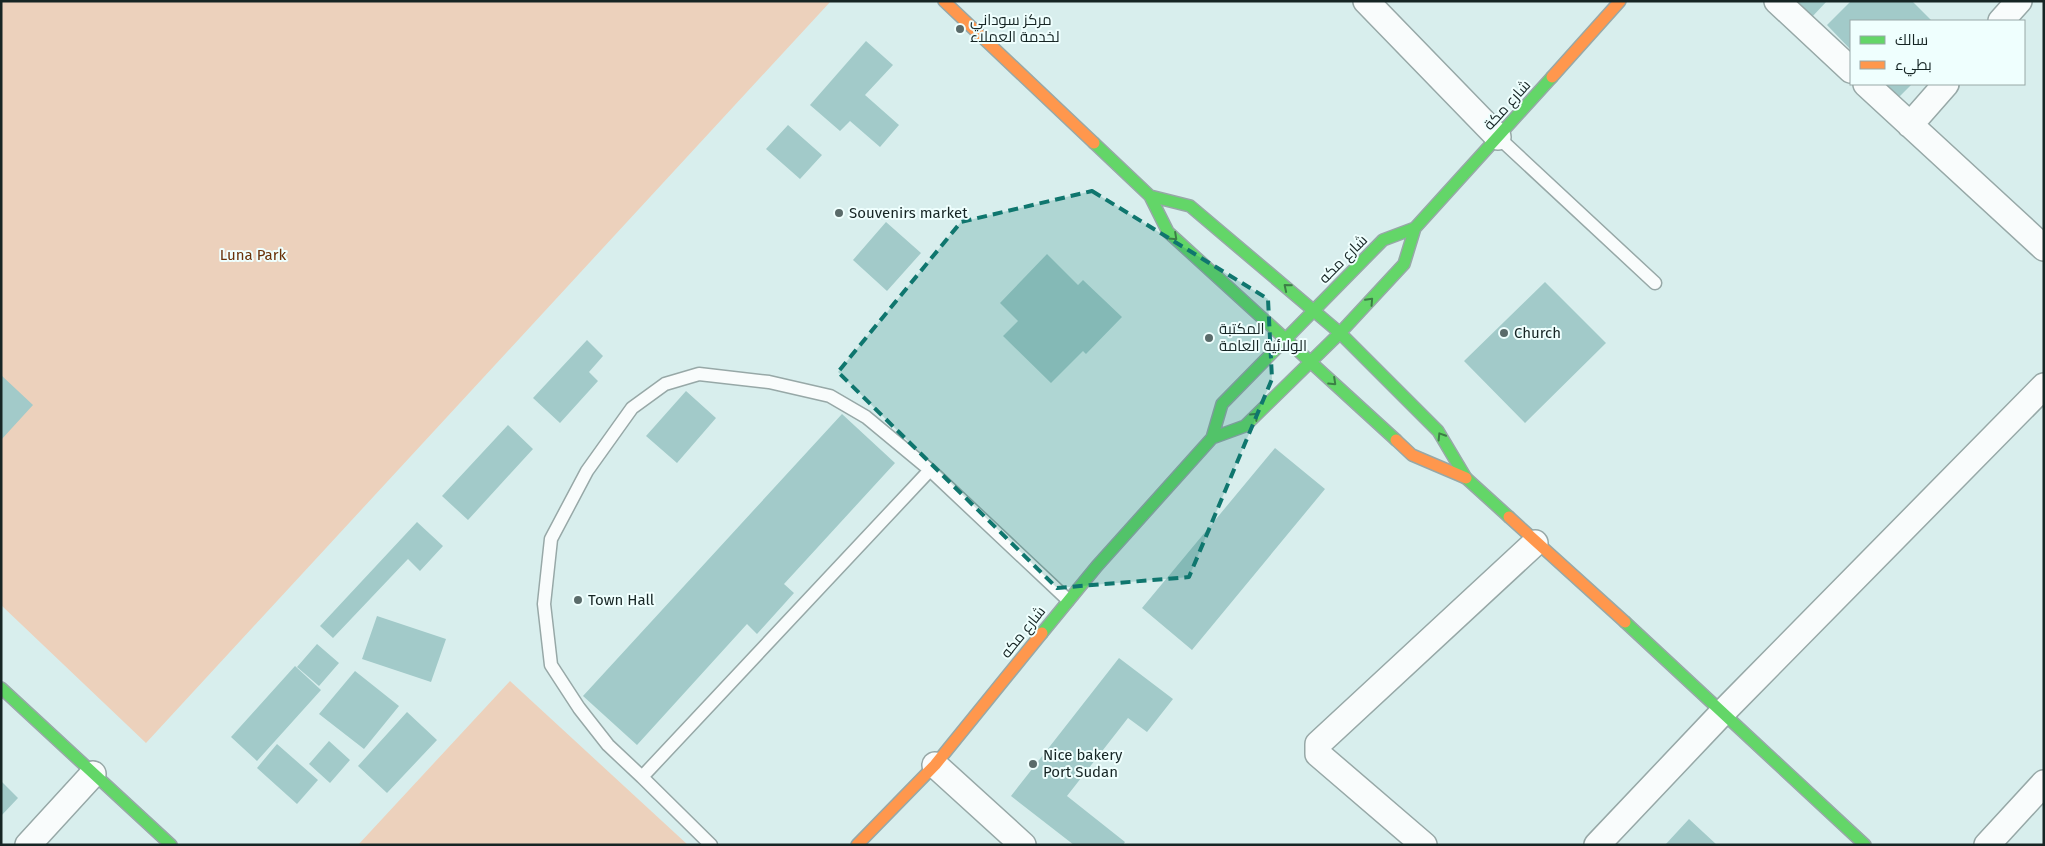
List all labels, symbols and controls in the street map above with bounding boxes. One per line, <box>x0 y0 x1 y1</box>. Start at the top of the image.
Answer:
place label: مركز سوداني لخدمة العملاء <box>970 11 1060 46</box>
legend <box>1850 20 2025 85</box>
marker: مركز سوداني لخدمة العملاء <box>954 23 966 35</box>
text: سالك <box>1895 31 1928 49</box>
text: بطيء <box>1895 56 1932 77</box>
street label: شارع مكة <box>1480 76 1536 135</box>
place label: Souvenirs market <box>849 204 968 222</box>
marker: Souvenirs market <box>833 207 845 219</box>
one-way arrow <box>1168 231 1177 240</box>
street label: شارع مكه <box>1315 231 1372 288</box>
park label: Luna Park <box>220 246 287 264</box>
one-way arrow <box>1284 284 1293 293</box>
one-way arrow <box>1364 298 1373 307</box>
place label: المكتبة الولائية العامة <box>1219 320 1307 355</box>
place label: Church <box>1514 324 1561 342</box>
marker: Church <box>1498 327 1510 339</box>
marker: المكتبة الولائية العامة <box>1203 332 1215 344</box>
one-way arrow <box>1328 376 1337 385</box>
one-way arrow <box>1249 413 1258 422</box>
one-way arrow <box>1438 433 1447 442</box>
place label: Town Hall <box>588 591 655 609</box>
marker: Town Hall <box>572 594 584 606</box>
street label: شارع مكه <box>997 603 1051 663</box>
place label: Nice bakery Port Sudan <box>1043 746 1123 781</box>
marker: Nice bakery Port Sudan <box>1027 758 1039 770</box>

